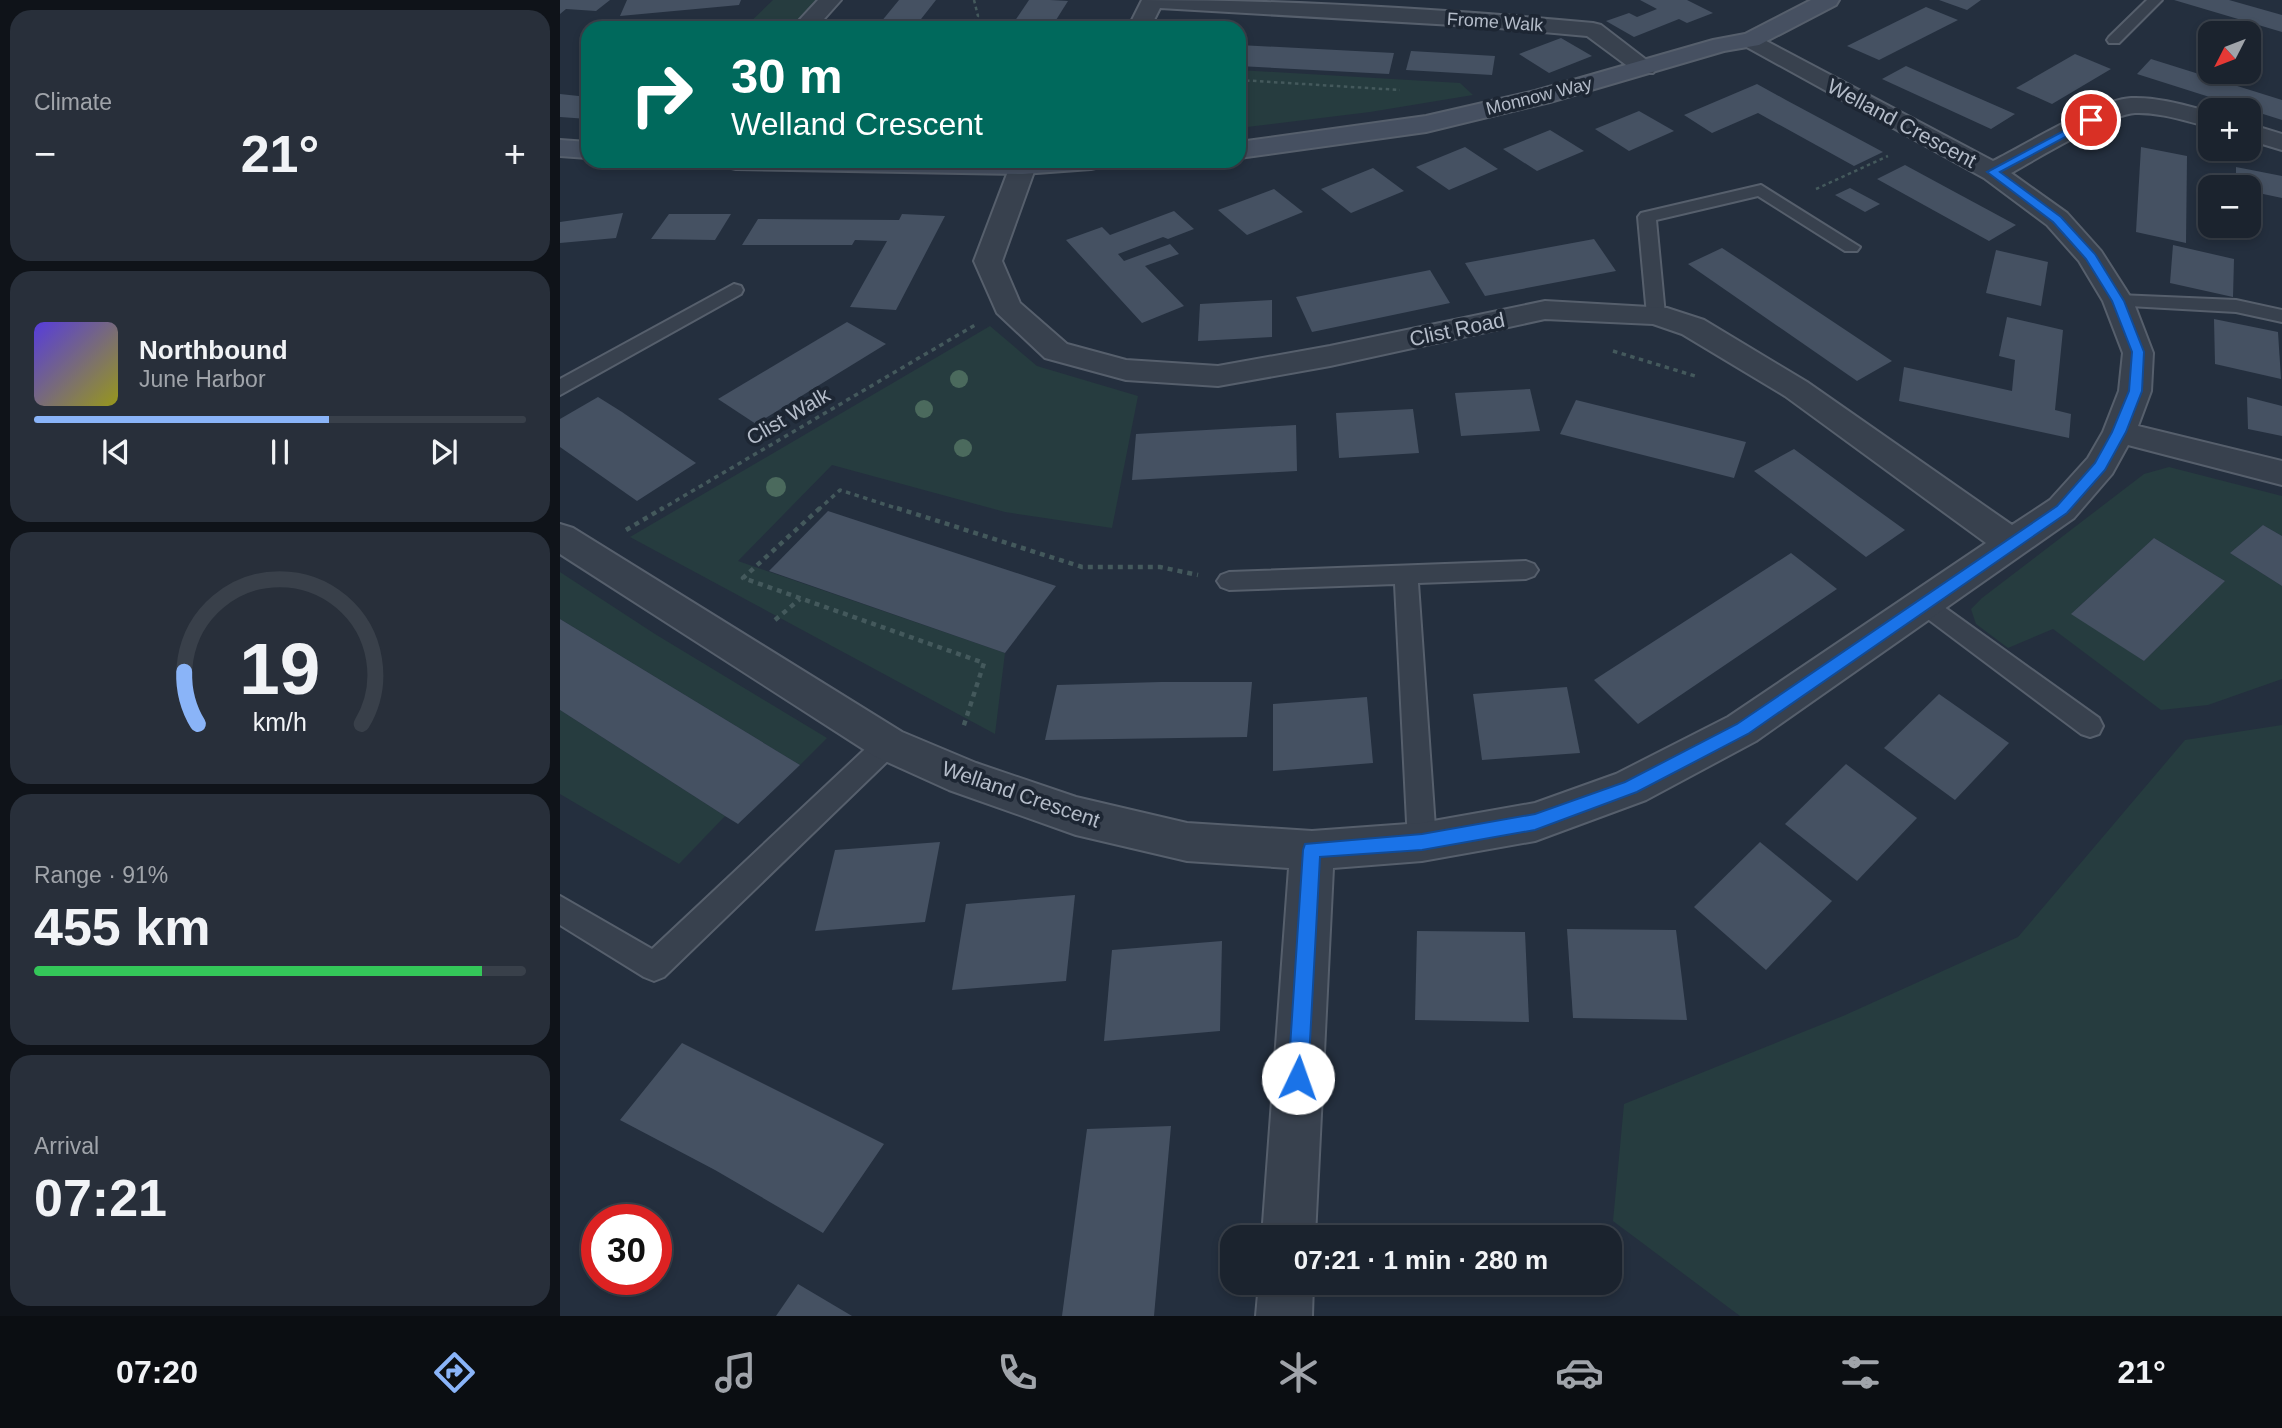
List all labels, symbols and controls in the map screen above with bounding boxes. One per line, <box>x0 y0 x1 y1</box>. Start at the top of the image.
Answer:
street label: Frome Walk <box>1446 9 1545 35</box>
north arrow <box>2198 21 2261 84</box>
map controls <box>2198 21 2261 238</box>
icon: right <box>616 49 707 140</box>
text: 30 m <box>731 49 843 103</box>
street label: Monnow Way <box>1484 73 1594 119</box>
street label: Welland Crescent <box>1824 74 1981 172</box>
text: Climate <box>34 89 112 115</box>
pin <box>2061 90 2121 150</box>
button: + <box>2198 98 2261 161</box>
icon: arrive <box>2072 101 2110 139</box>
text: Welland Crescent <box>731 106 983 142</box>
text: 21° <box>241 125 319 183</box>
text: − <box>34 133 56 175</box>
text: + <box>504 133 526 175</box>
button: − <box>2198 175 2261 238</box>
street label: Clist Road <box>1407 308 1507 350</box>
text: Northbound <box>139 335 288 365</box>
text: June Harbor <box>139 366 266 392</box>
street label: Clist Walk <box>742 383 834 449</box>
icon: previous <box>97 433 135 471</box>
icon: pause <box>261 433 299 471</box>
icon: next <box>425 433 463 471</box>
text: 19 <box>240 628 320 709</box>
text: km/h <box>253 708 307 736</box>
street label: Welland Crescent <box>939 756 1103 832</box>
text: Range · 91% <box>34 862 168 888</box>
text: 455 km <box>34 898 210 956</box>
position arrow <box>1261 1041 1335 1115</box>
text: Arrival <box>34 1133 99 1159</box>
text: 07:21 <box>34 1169 167 1227</box>
speed limit sign: 30 <box>581 1204 672 1295</box>
text: 07:21 · 1 min · 280 m <box>1294 1245 1548 1275</box>
icon: directions <box>430 1348 479 1397</box>
icon: music <box>711 1348 760 1397</box>
icon: phone <box>993 1348 1042 1397</box>
icon: climate <box>1274 1348 1323 1397</box>
icon: car <box>1555 1348 1604 1397</box>
icon: filters <box>1836 1348 1885 1397</box>
text: 07:20 <box>116 1354 198 1390</box>
text: 21° <box>2117 1354 2166 1390</box>

